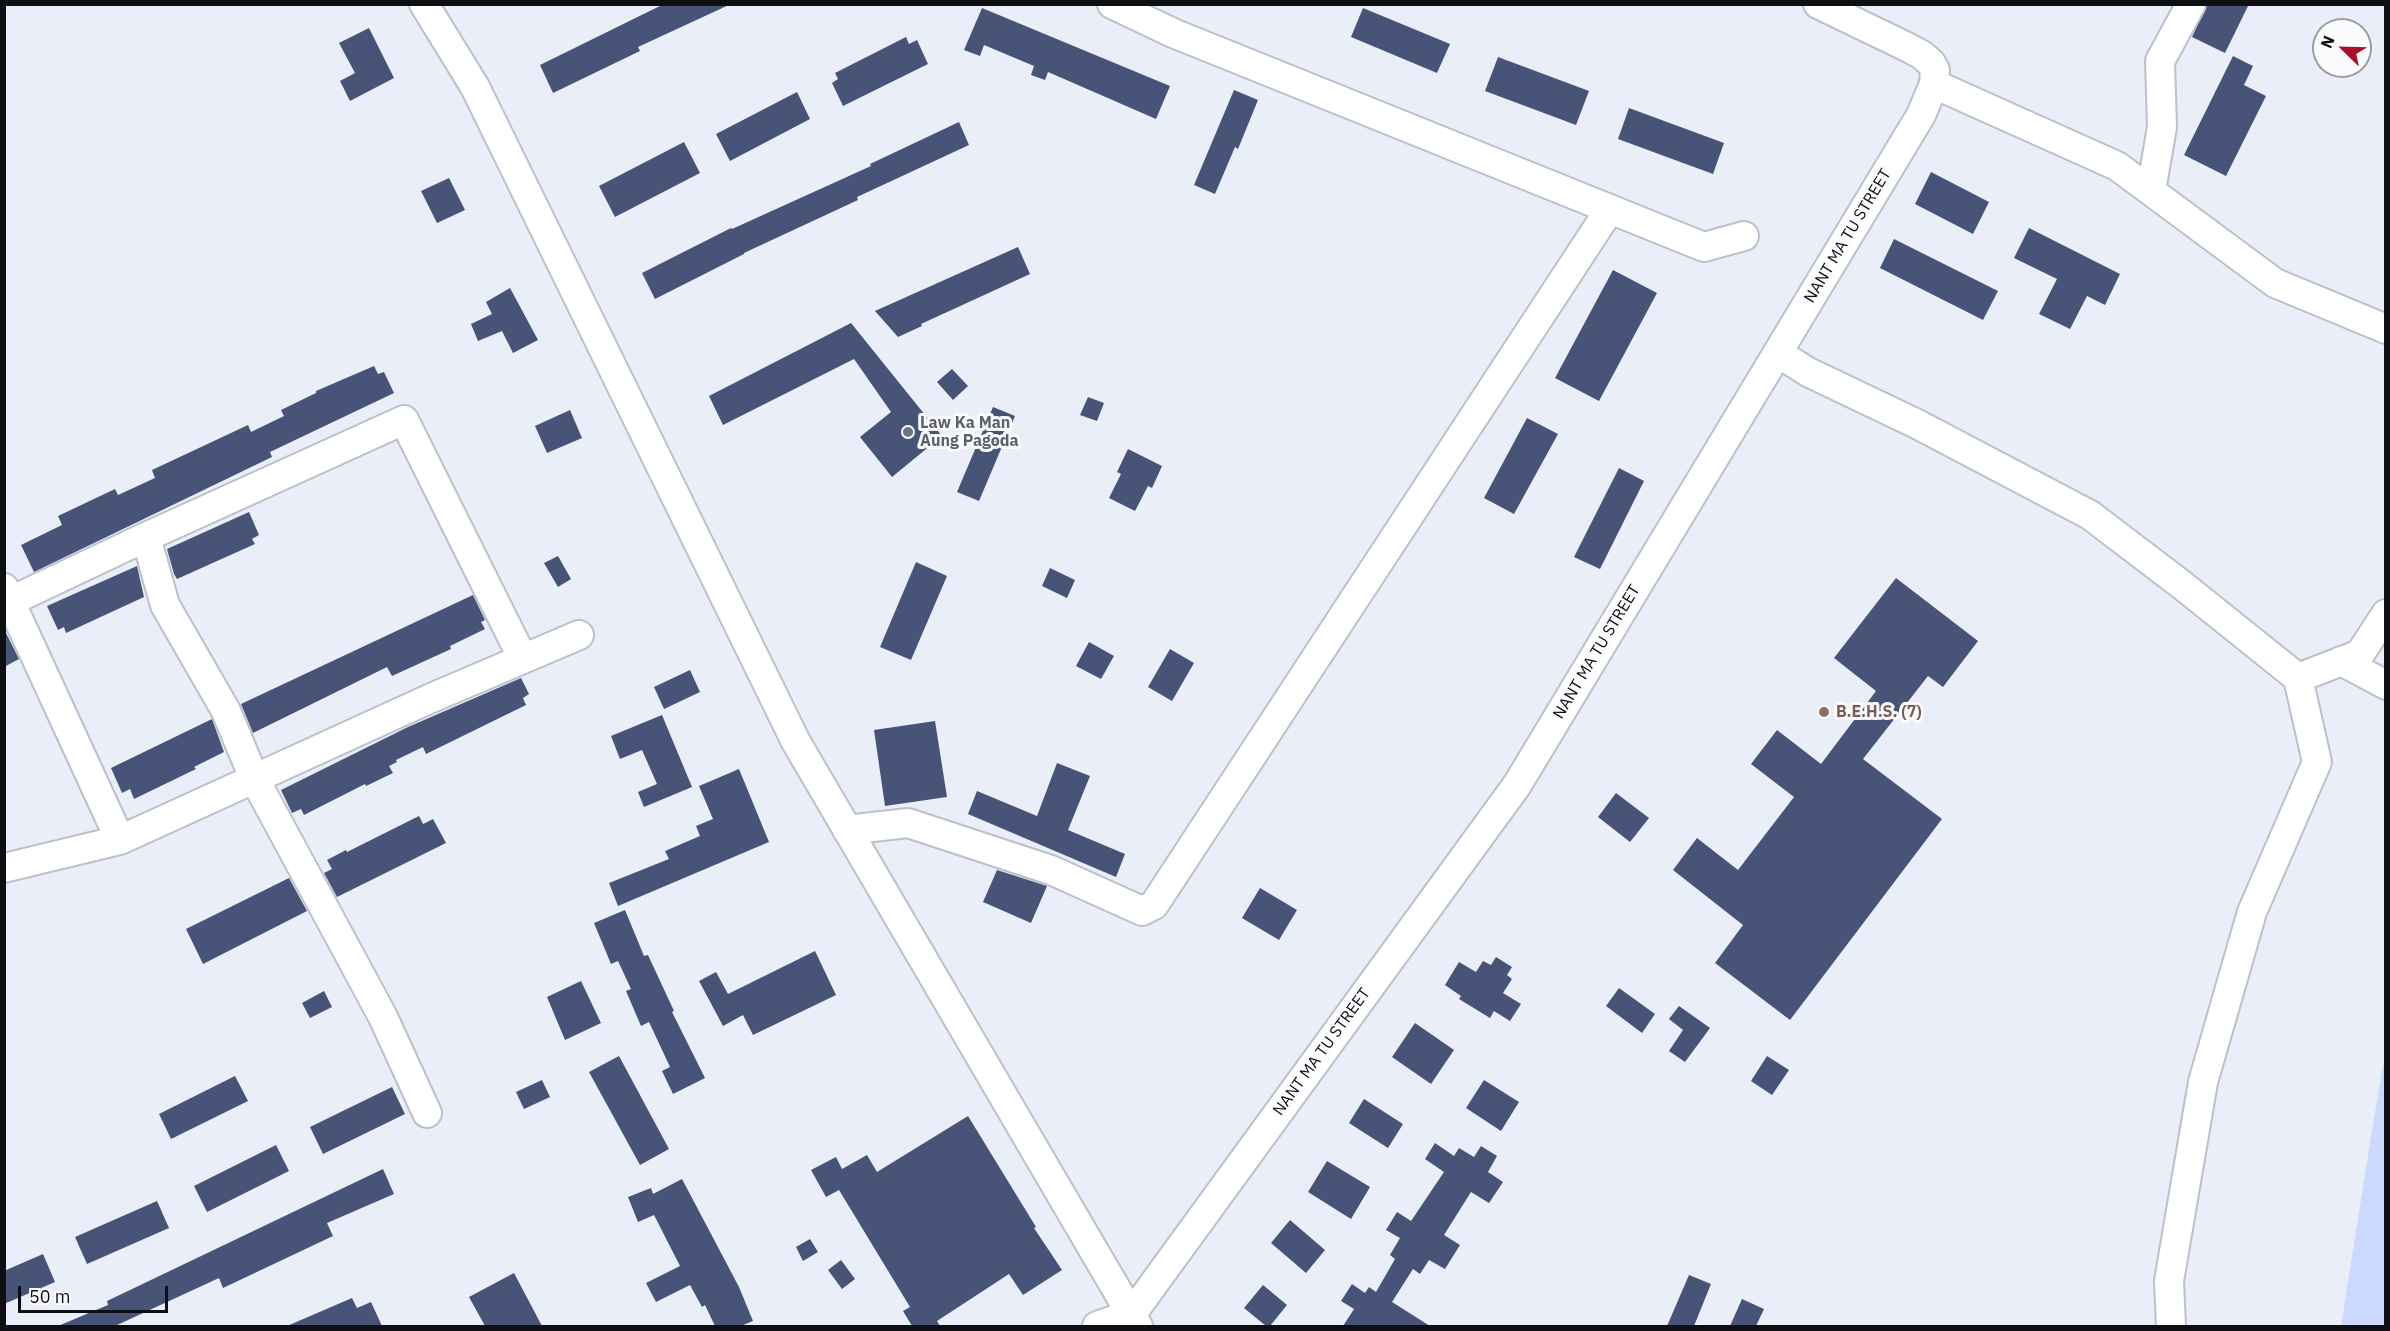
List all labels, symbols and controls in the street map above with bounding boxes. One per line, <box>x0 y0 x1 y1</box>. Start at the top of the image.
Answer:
north arrow <box>2312 18 2372 78</box>
text: N <box>2316 33 2339 51</box>
street label: NANT MA TU STREET <box>1800 166 1896 306</box>
place label: Law Ka Man Aung Pagoda <box>920 413 1019 451</box>
marker: Law Ka Man Aung Pagoda <box>901 425 915 439</box>
street label: NANT MA TU STREET <box>1549 582 1645 722</box>
place label: B.E.H.S. (7) <box>1836 702 1922 722</box>
marker: B.E.H.S. (7) <box>1817 705 1831 719</box>
street label: NANT MA TU STREET <box>1269 985 1375 1119</box>
scale bar <box>21 1274 171 1312</box>
text: 50 m <box>29 1285 71 1308</box>

